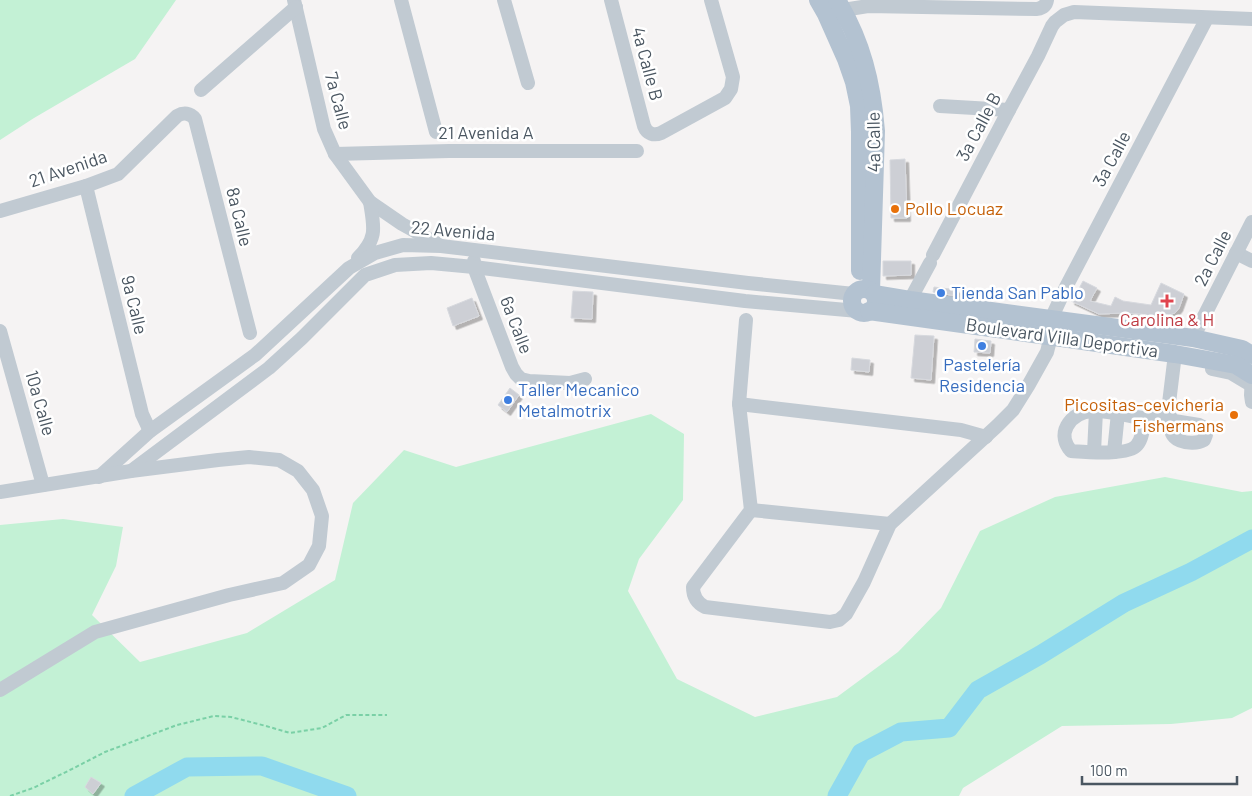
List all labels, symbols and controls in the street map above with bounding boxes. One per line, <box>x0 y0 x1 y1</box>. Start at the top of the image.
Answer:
street label: 4a Calle B <box>628 24 668 103</box>
street label: 7a Calle <box>321 69 357 132</box>
street label: 3a Calle B <box>951 88 1005 165</box>
street label: 4a Calle <box>861 112 885 173</box>
street label: 21 Avenida A <box>438 121 534 143</box>
street label: 3a Calle <box>1087 127 1135 190</box>
street label: 21 Avenida <box>26 144 109 192</box>
street label: 8a Calle <box>222 185 258 249</box>
place label: Pollo Locuaz <box>905 197 1003 219</box>
marker: Pollo Locuaz <box>889 203 901 215</box>
street label: 22 Avenida <box>410 215 496 245</box>
street label: 2a Calle <box>1189 226 1236 289</box>
street label: 9a Calle <box>117 273 153 337</box>
place label: Tienda San Pablo <box>951 281 1084 303</box>
marker: Tienda San Pablo <box>935 287 947 299</box>
street label: 6a Calle <box>496 293 538 357</box>
marker: Carolina & H <box>1161 295 1173 307</box>
place label: Carolina & H <box>1120 308 1214 330</box>
street label: Boulevard Villa Deportiva <box>965 313 1160 361</box>
marker: Pastelería Residencia <box>976 340 988 352</box>
place label: Pastelería Residencia <box>939 353 1025 396</box>
street label: 10a Calle <box>21 367 61 438</box>
place label: Taller Mecanico Metalmotrix <box>518 378 640 421</box>
place label: Picositas-cevicheria Fishermans <box>1064 393 1224 436</box>
marker: Taller Mecanico Metalmotrix <box>502 394 514 406</box>
marker: Picositas-cevicheria Fishermans <box>1228 409 1240 421</box>
scale bar <box>1082 754 1237 786</box>
text: 100 m <box>1090 761 1128 779</box>

